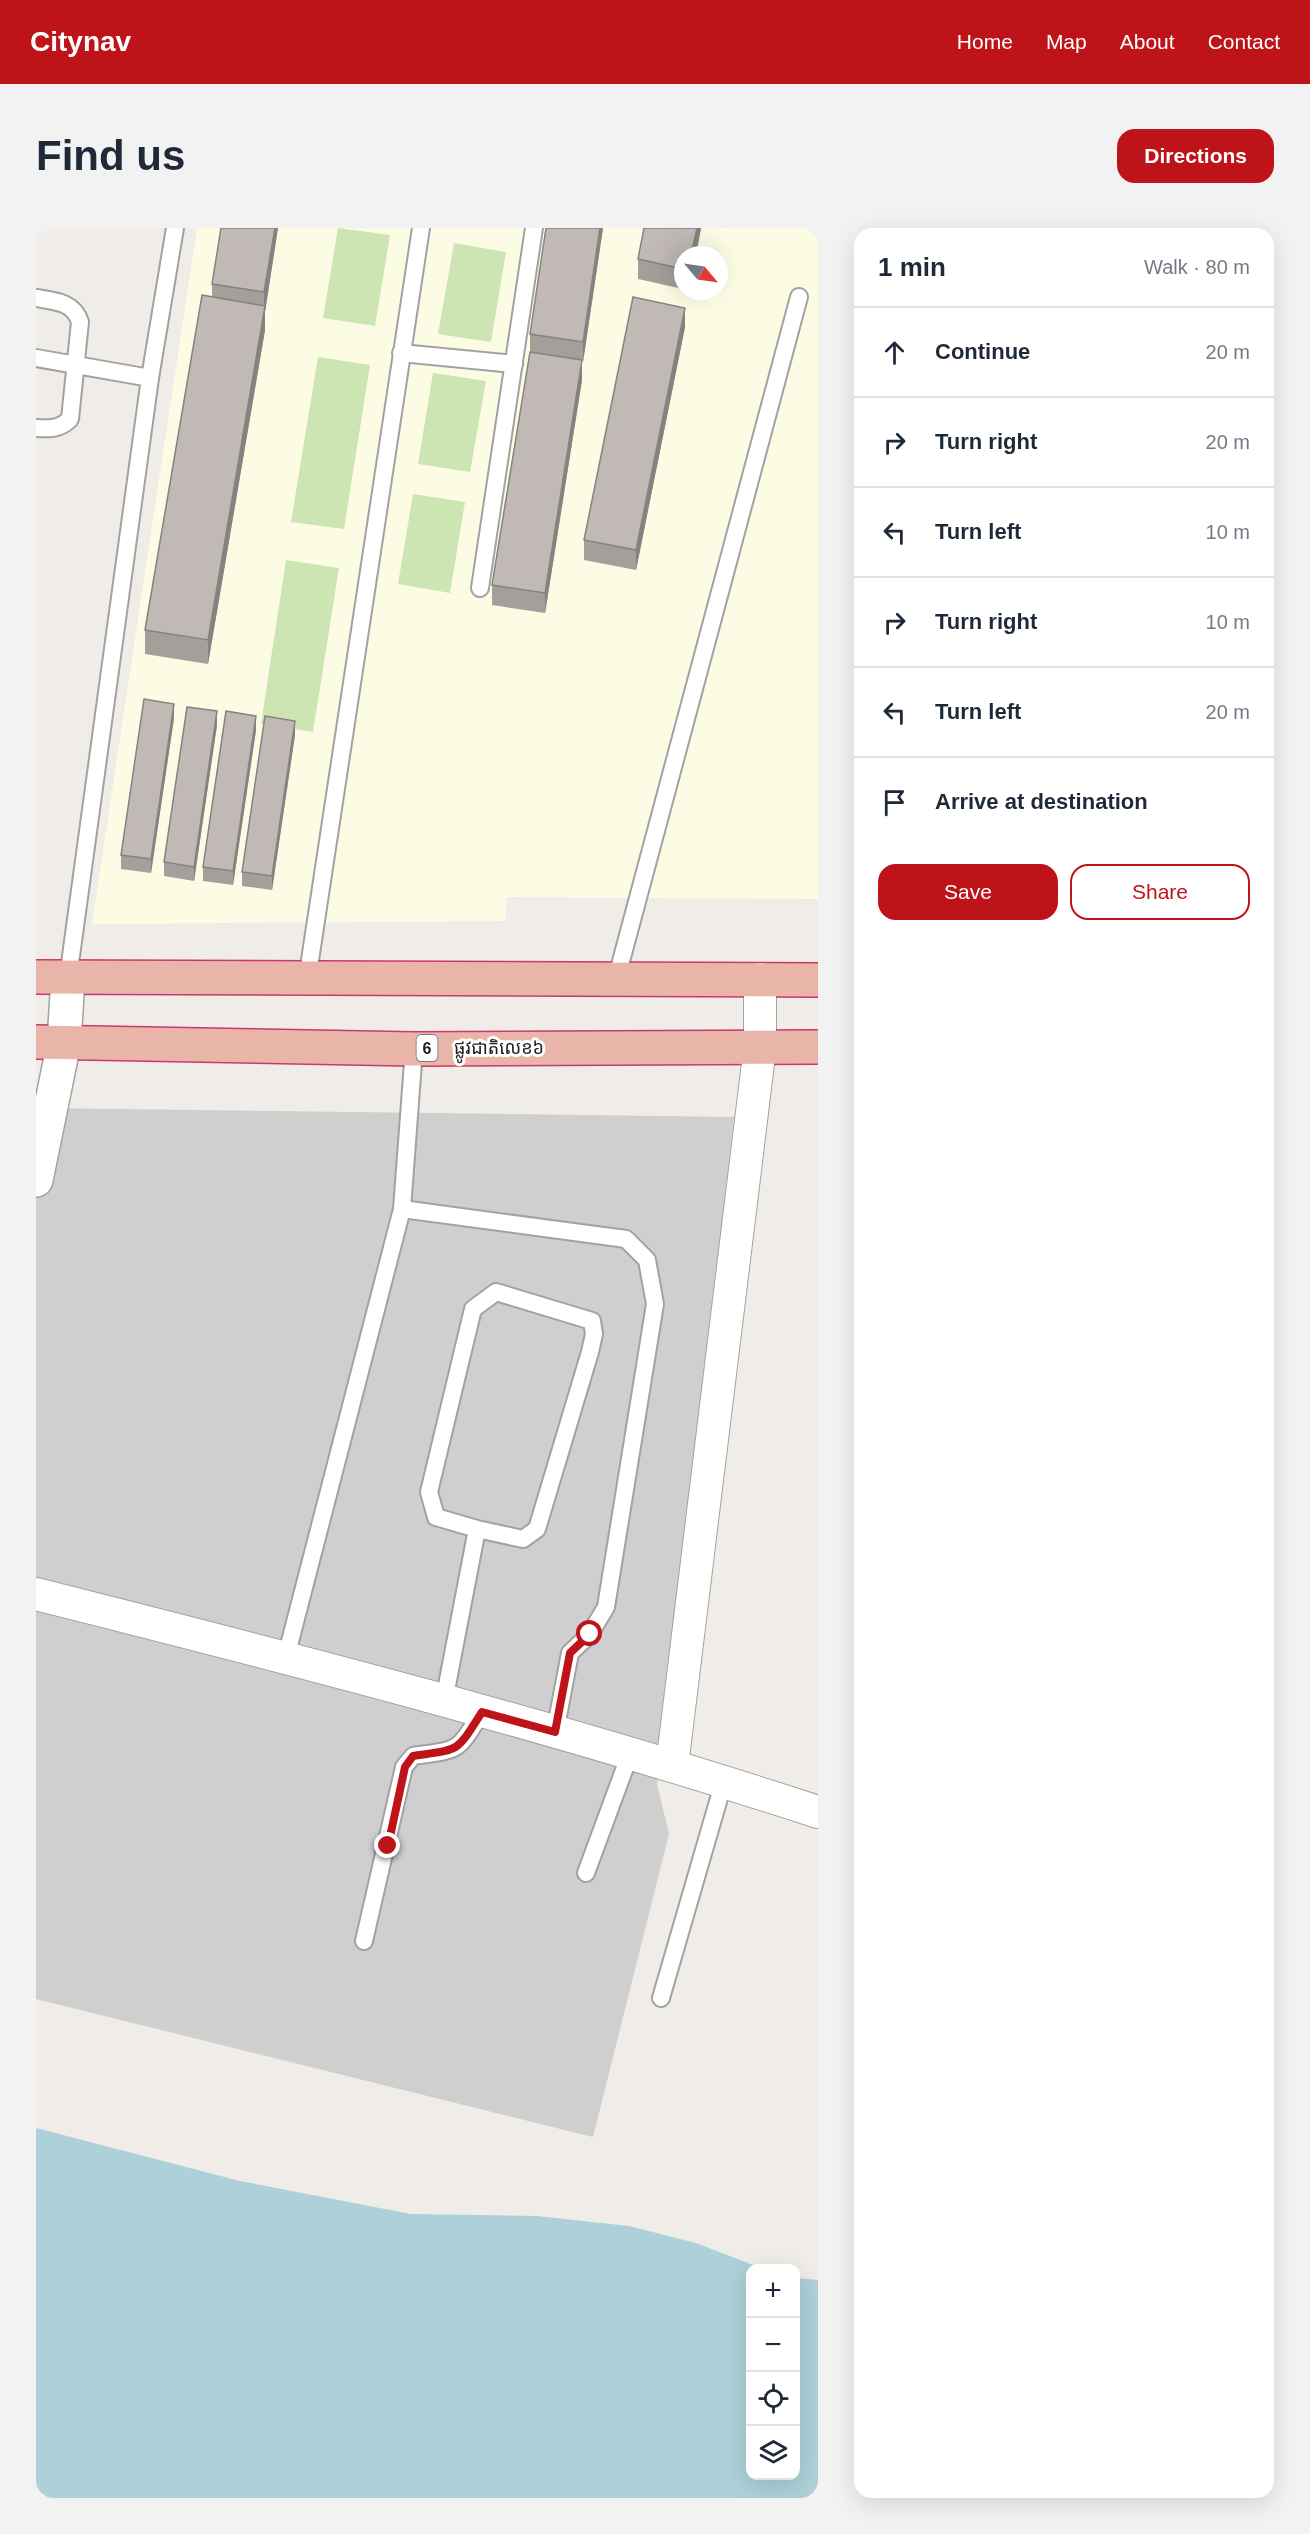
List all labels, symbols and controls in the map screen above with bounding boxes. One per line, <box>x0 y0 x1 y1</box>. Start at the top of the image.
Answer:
text: Citynav <box>30 26 131 57</box>
text: Home <box>957 30 1013 53</box>
text: Map <box>1046 30 1087 53</box>
text: About <box>1120 30 1175 53</box>
text: Contact <box>1208 30 1280 53</box>
button: Directions <box>1117 129 1274 183</box>
text: Find us <box>36 132 185 179</box>
north arrow <box>674 246 728 300</box>
text: 1 min <box>878 252 946 282</box>
text: Walk · 80 m <box>1144 256 1250 278</box>
icon: ahead <box>878 336 911 369</box>
text: Continue <box>935 339 1030 364</box>
text: 20 m <box>1206 341 1250 363</box>
icon: right <box>878 426 911 459</box>
text: Turn right <box>935 429 1037 454</box>
text: 20 m <box>1206 431 1250 453</box>
icon: left <box>878 516 911 549</box>
text: Turn left <box>935 519 1021 544</box>
text: 10 m <box>1206 521 1250 543</box>
icon: right <box>878 606 911 639</box>
text: Turn right <box>935 609 1037 634</box>
text: 10 m <box>1206 611 1250 633</box>
icon: left <box>878 696 911 729</box>
text: Turn left <box>935 699 1021 724</box>
text: 20 m <box>1206 701 1250 723</box>
icon: arrive <box>878 786 911 819</box>
text: Arrive at destination <box>935 789 1148 814</box>
button: Save <box>878 864 1058 920</box>
button: Share <box>1070 864 1250 920</box>
road number: 6 <box>416 1035 438 1061</box>
street label: ផ្លូវជាតិលេខ៦ <box>454 1038 544 1064</box>
route start <box>576 1620 602 1646</box>
route end <box>374 1832 400 1858</box>
map controls <box>746 2264 800 2480</box>
button: + <box>746 2264 800 2318</box>
button: − <box>746 2318 800 2372</box>
button: locate <box>746 2372 800 2426</box>
button: layers <box>746 2426 800 2480</box>

